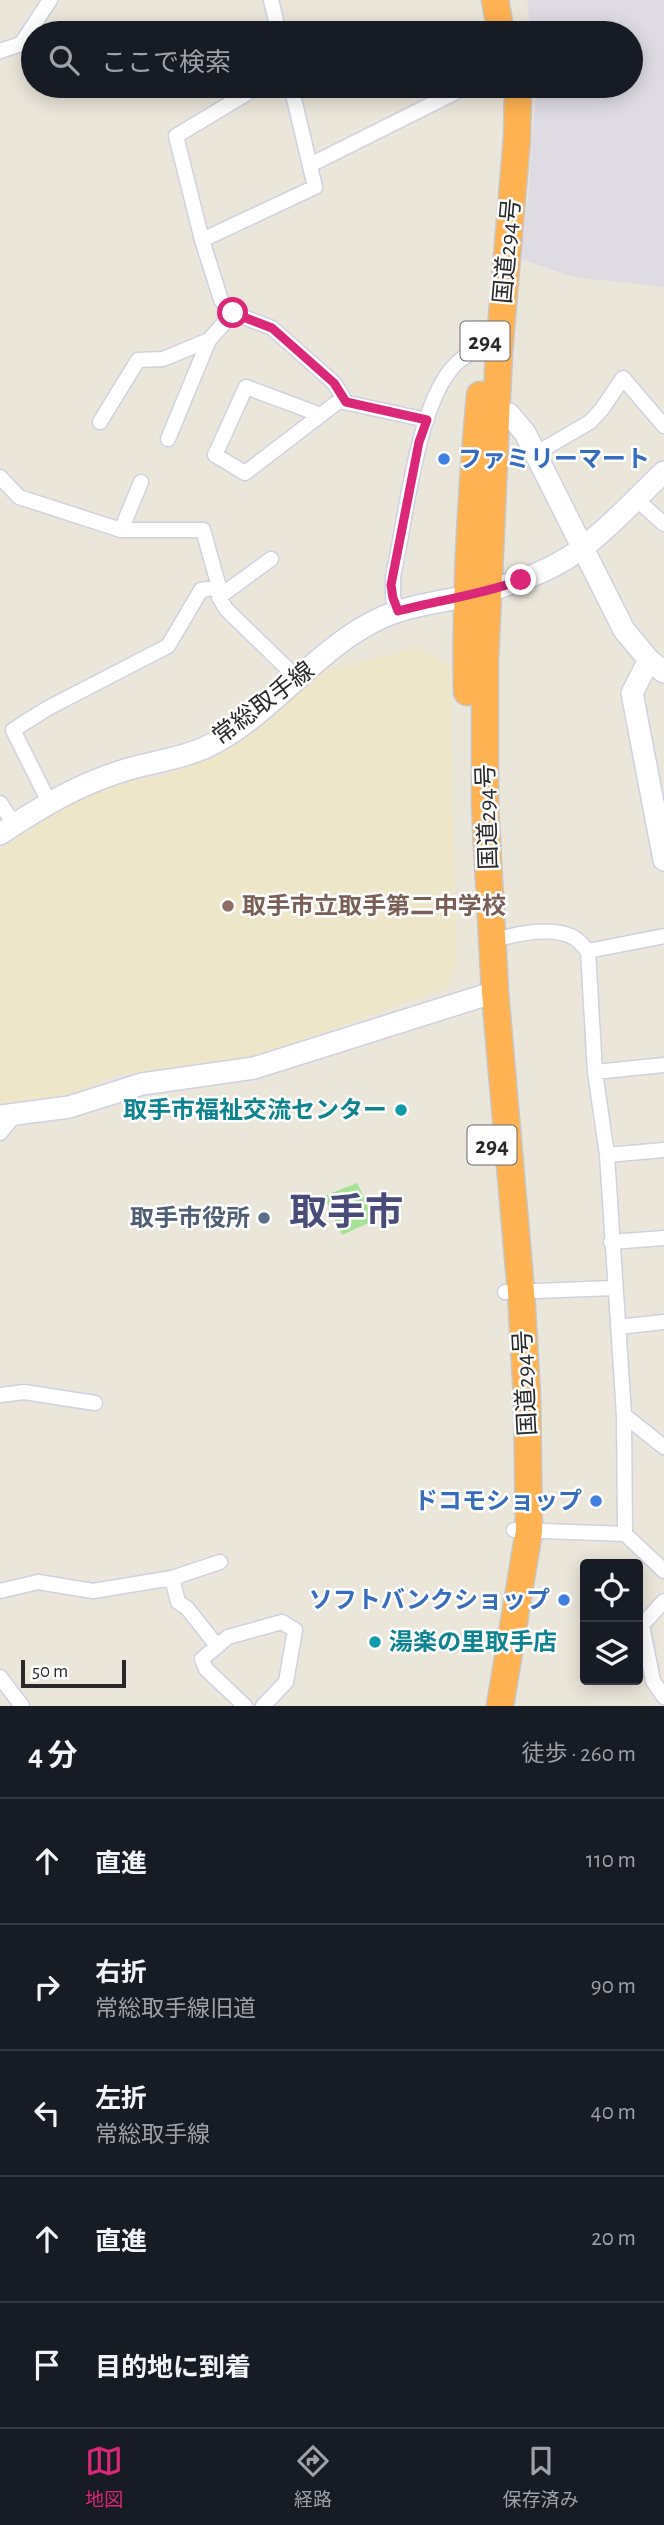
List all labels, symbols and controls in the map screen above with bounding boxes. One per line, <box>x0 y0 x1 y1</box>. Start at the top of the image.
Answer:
search box <box>21 21 643 98</box>
icon: search <box>45 41 83 79</box>
text: ここで検索 <box>101 50 231 76</box>
street label: 国道294号 <box>489 197 525 305</box>
route start <box>217 297 248 328</box>
road number: 294 <box>461 322 510 360</box>
place label: ファミリーマート <box>458 448 650 472</box>
marker: ファミリーマート <box>436 451 452 467</box>
route end <box>505 564 536 595</box>
street label: 常総取手線 <box>207 657 319 749</box>
street label: 国道294号 <box>472 764 502 870</box>
place label: 取手市立取手第二中学校 <box>242 893 506 919</box>
marker: 取手市立取手第二中学校 <box>220 898 236 914</box>
place label: 取手市福祉交流センター <box>123 1097 387 1123</box>
marker: 取手市福祉交流センター <box>393 1102 409 1118</box>
road number: 294 <box>468 1126 516 1164</box>
district label: 取手市 <box>289 1192 403 1233</box>
place label: 取手市役所 <box>130 1205 250 1231</box>
marker: 取手市役所 <box>256 1210 272 1226</box>
street label: 国道294号 <box>509 1330 541 1436</box>
place label: ドコモショップ <box>414 1488 582 1514</box>
marker: ドコモショップ <box>588 1493 604 1509</box>
map controls <box>580 1559 643 1685</box>
button: locate <box>580 1559 643 1622</box>
place label: ソフトバンクショップ <box>309 1587 550 1613</box>
marker: ソフトバンクショップ <box>556 1592 572 1608</box>
button: layers <box>580 1622 643 1685</box>
place label: 湯楽の里取手店 <box>389 1629 557 1655</box>
marker: 湯楽の里取手店 <box>367 1634 383 1650</box>
scale bar <box>21 1657 126 1689</box>
text: 50 m <box>32 1662 68 1681</box>
text: 4 分 <box>28 1741 78 1771</box>
text: 徒歩 · 260 m <box>522 1743 636 1766</box>
icon: ahead <box>28 1842 66 1880</box>
text: 110 m <box>586 1849 636 1872</box>
text: 直進 <box>95 1851 147 1877</box>
text: 右折 <box>95 1960 147 1986</box>
icon: right <box>28 1968 66 2006</box>
text: 90 m <box>591 1975 636 1998</box>
text: 常総取手線旧道 <box>95 1998 256 2021</box>
text: 左折 <box>95 2086 147 2112</box>
icon: left <box>28 2094 66 2132</box>
text: 40 m <box>591 2101 636 2124</box>
text: 常総取手線 <box>95 2124 210 2147</box>
icon: ahead <box>28 2220 66 2258</box>
text: 20 m <box>591 2227 636 2250</box>
text: 直進 <box>95 2229 147 2255</box>
icon: arrive <box>28 2346 66 2384</box>
text: 目的地に到着 <box>95 2355 251 2381</box>
tab: 地図 <box>85 2442 123 2512</box>
tab: 経路 <box>294 2442 332 2512</box>
tab: 保存済み <box>503 2442 579 2512</box>

